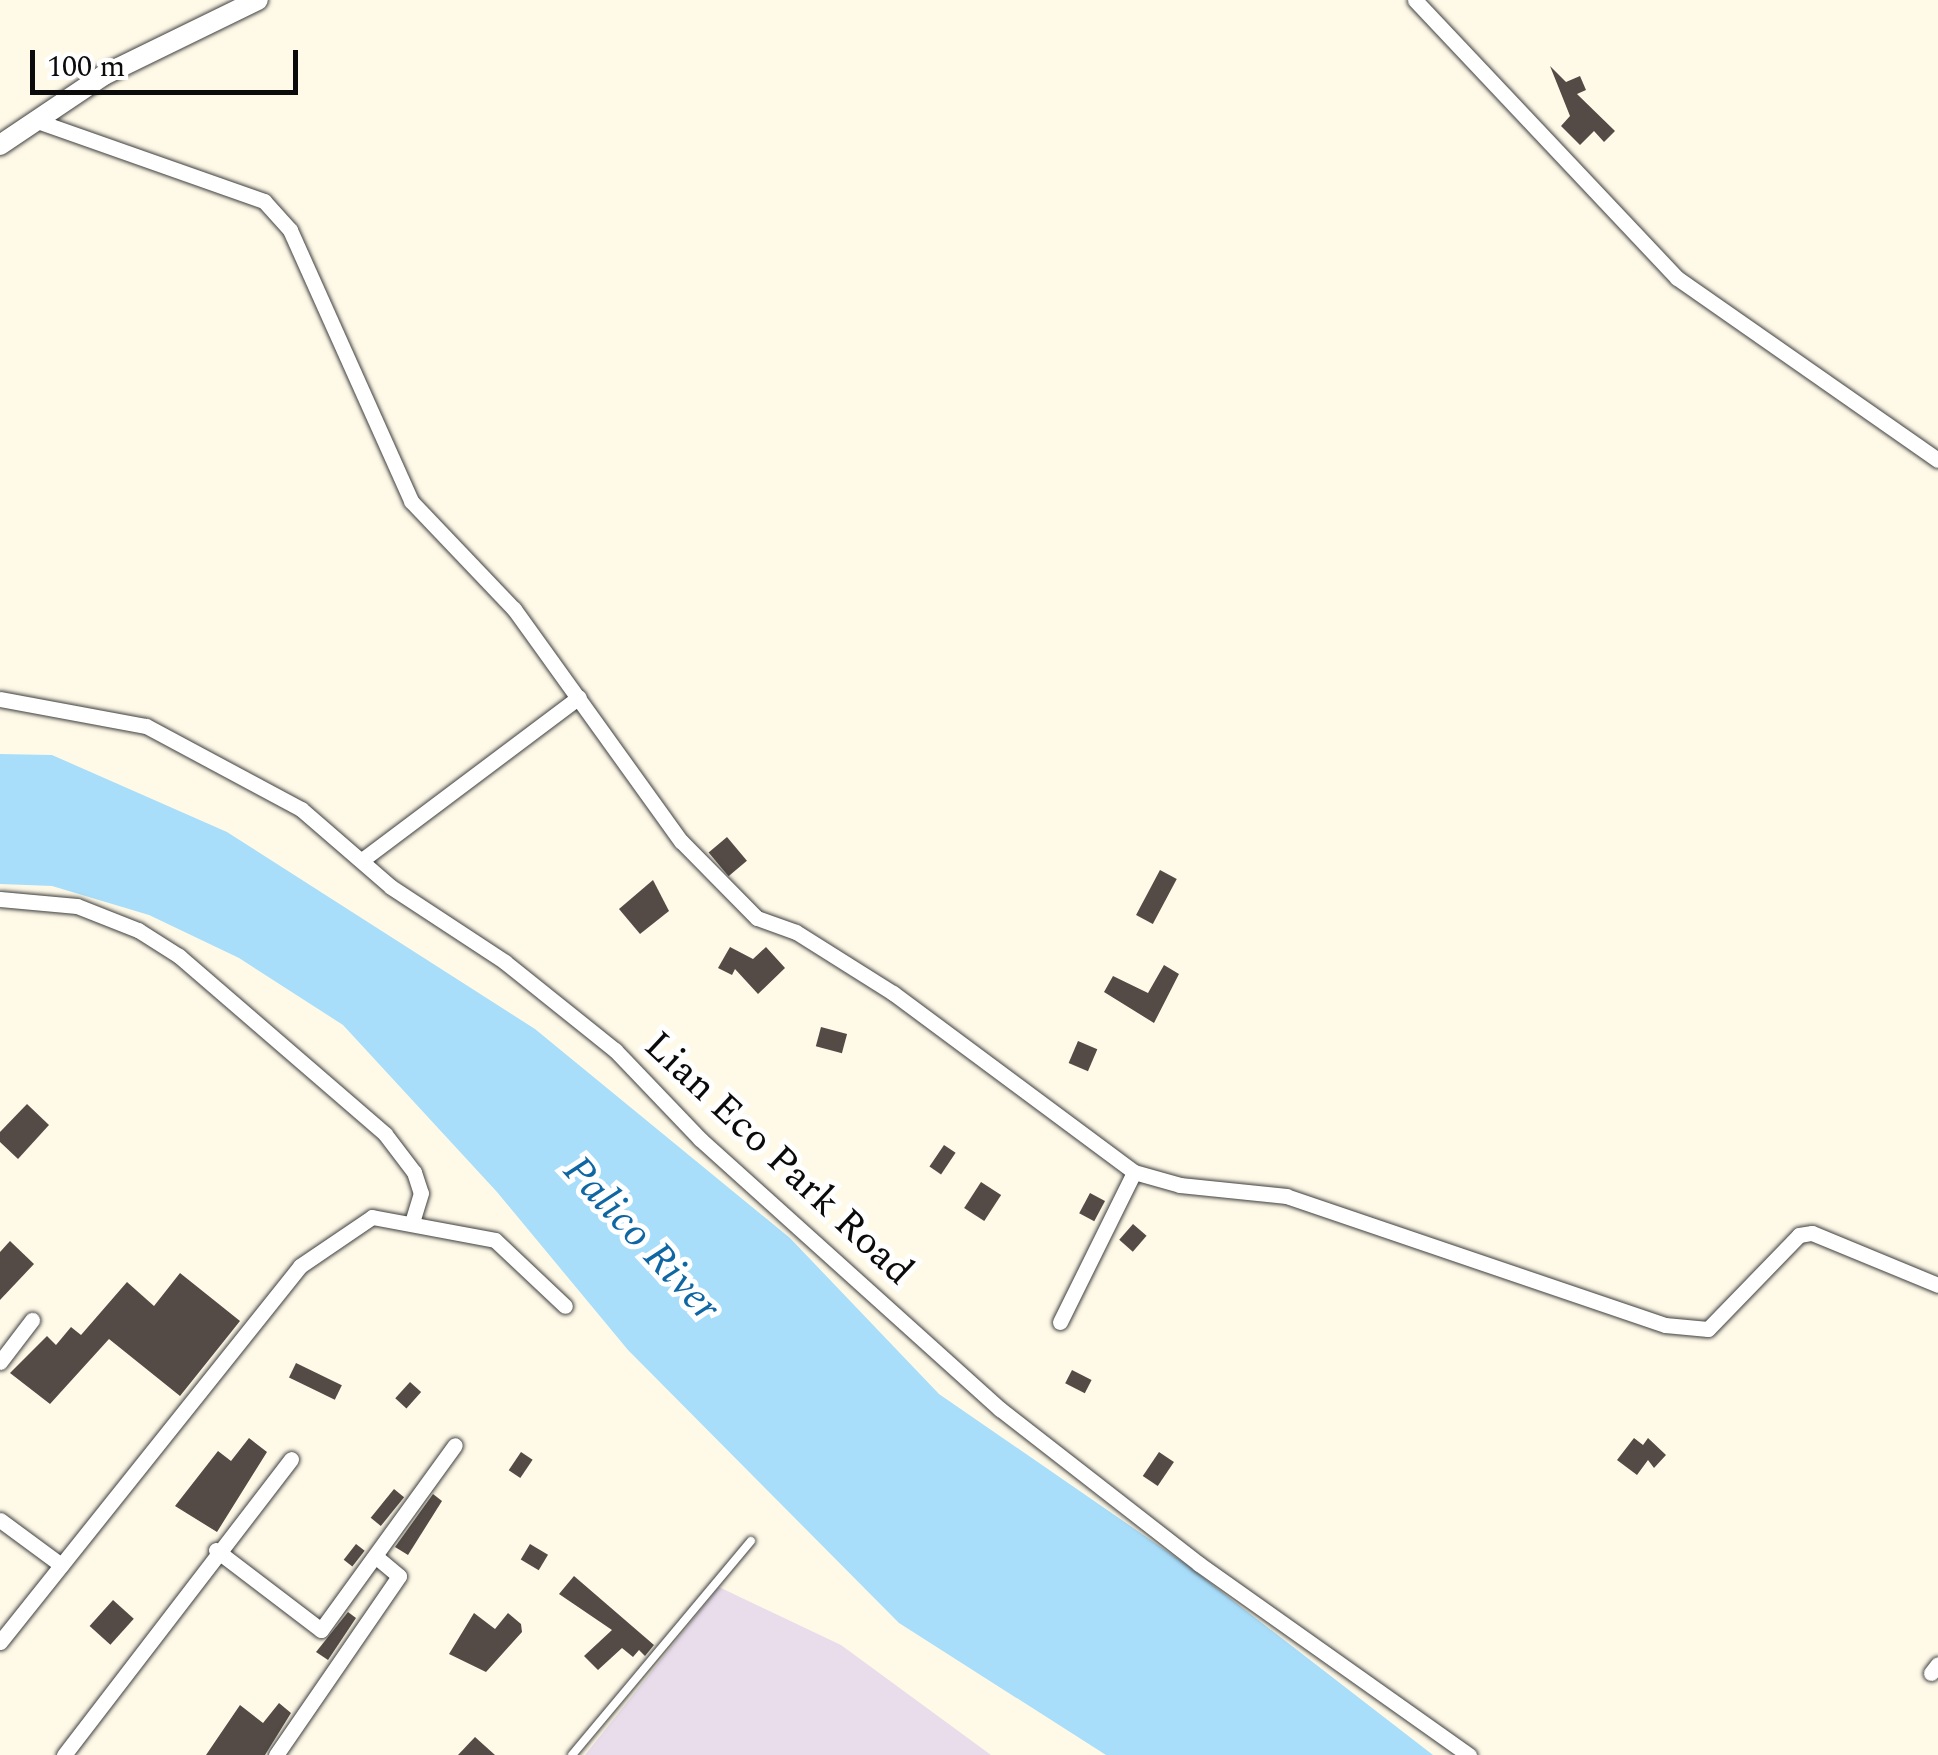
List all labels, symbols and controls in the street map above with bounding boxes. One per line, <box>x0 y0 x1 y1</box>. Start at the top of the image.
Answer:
scale bar <box>35 30 302 92</box>
text: 100 m <box>47 44 125 90</box>
street label: Lian Eco Park Road <box>634 1022 922 1296</box>
water label: Palico River <box>552 1146 730 1332</box>

